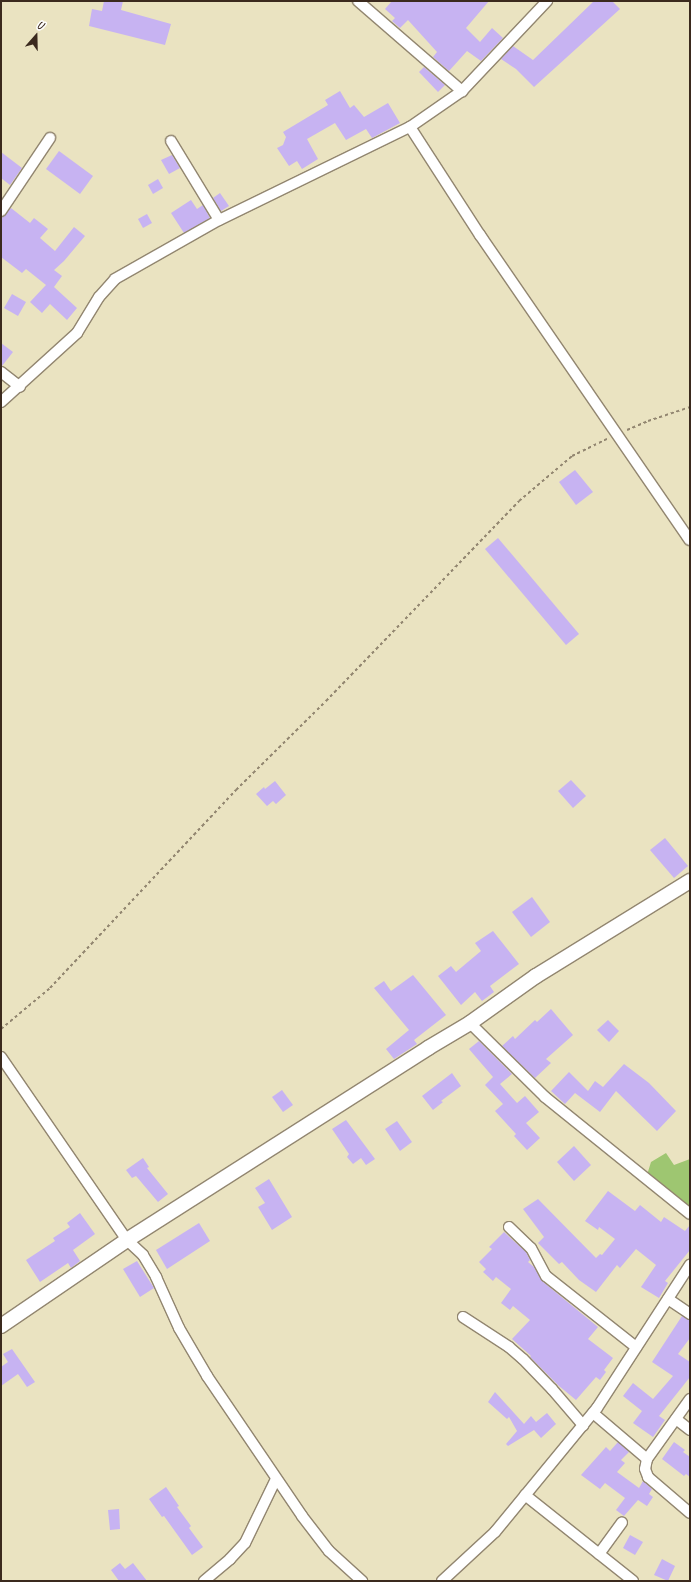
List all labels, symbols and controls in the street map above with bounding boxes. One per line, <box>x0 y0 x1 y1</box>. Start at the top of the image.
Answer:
north arrow <box>16 16 56 56</box>
text: U <box>35 17 45 32</box>

